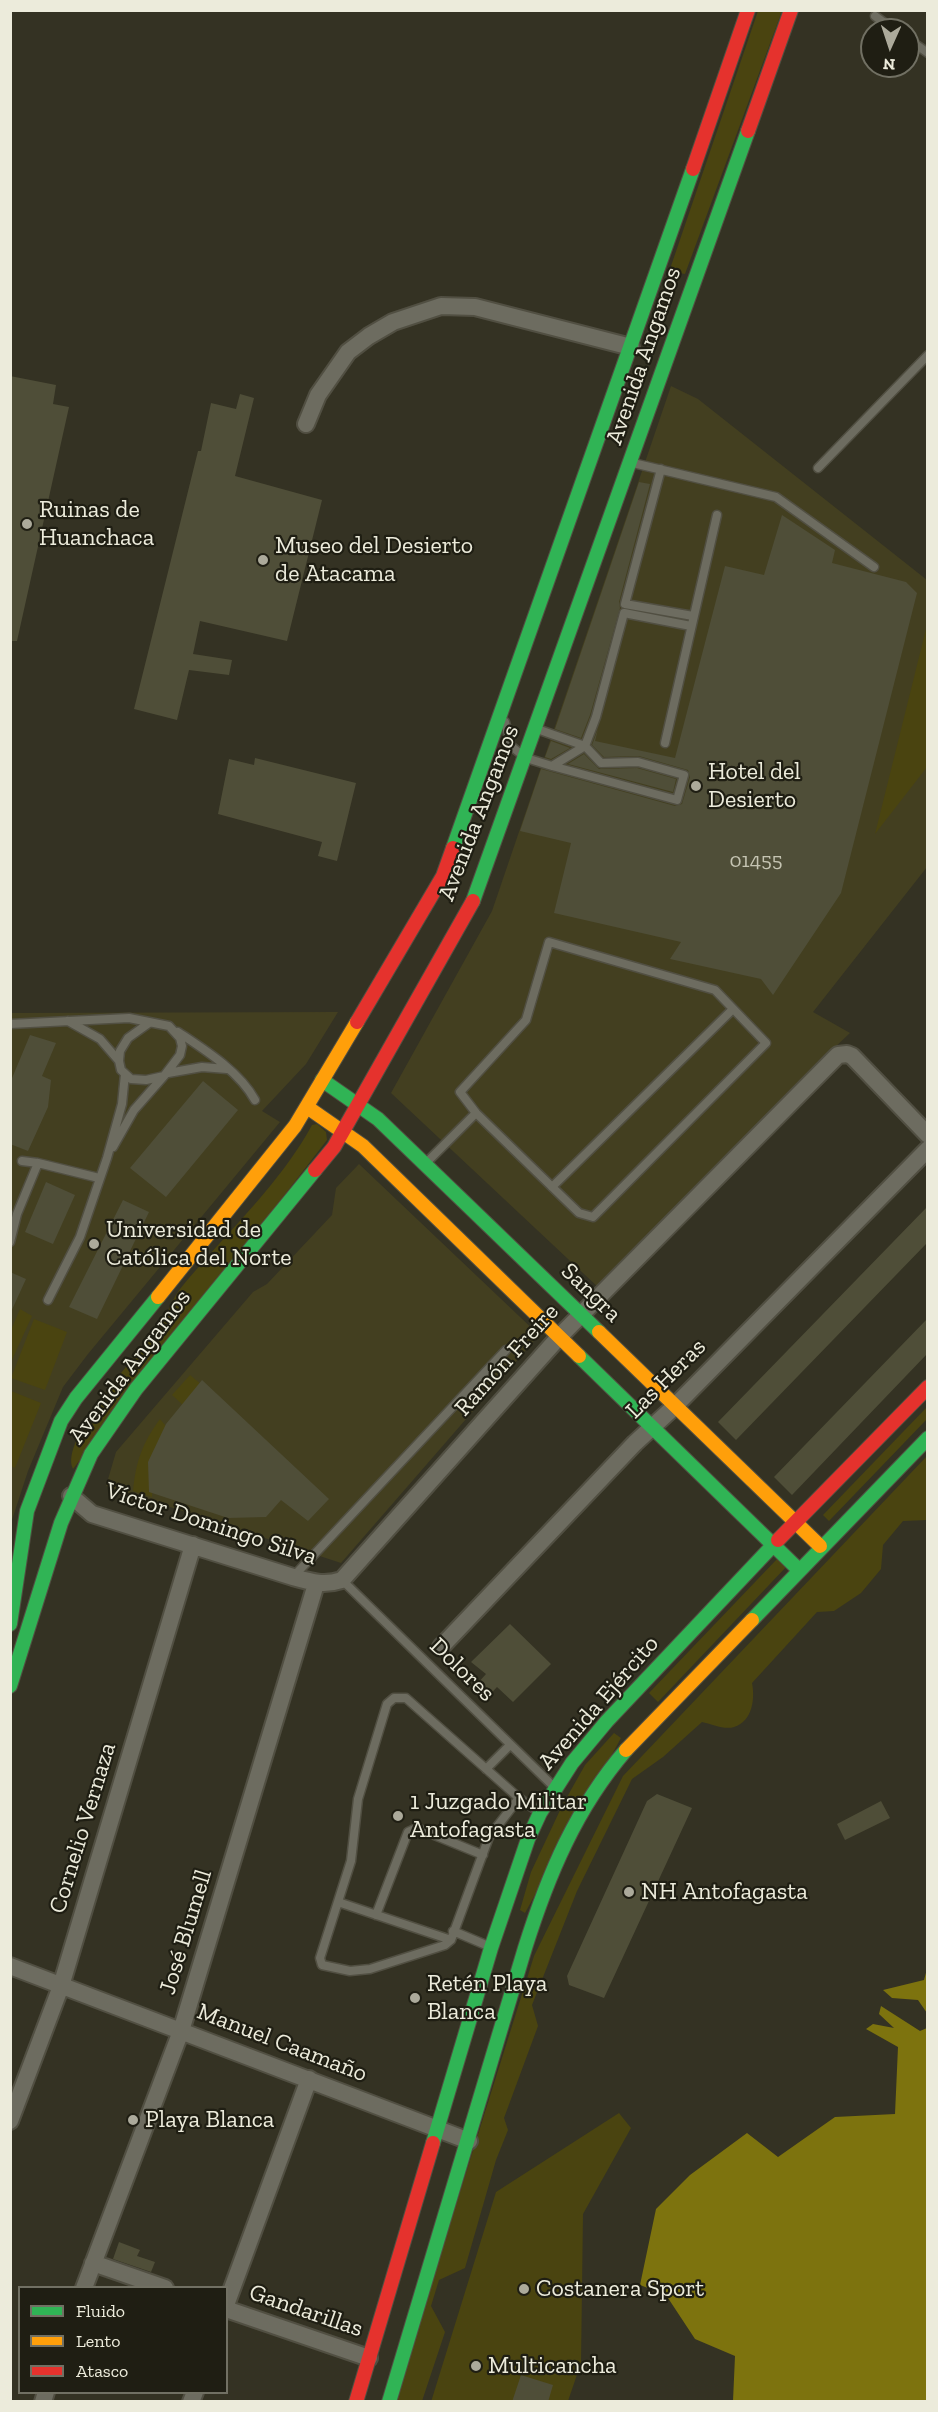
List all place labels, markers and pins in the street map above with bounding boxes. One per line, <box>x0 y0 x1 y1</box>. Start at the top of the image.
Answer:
place label: Ruinas de Huanchaca <box>39 496 154 552</box>
marker: Ruinas de Huanchaca <box>20 517 34 531</box>
place label: Museo del Desierto de Atacama <box>275 532 473 588</box>
marker: Museo del Desierto de Atacama <box>256 553 270 567</box>
place label: Hotel del Desierto <box>708 758 801 814</box>
marker: Hotel del Desierto <box>689 779 703 793</box>
place label: Universidad de Católica del Norte <box>106 1216 292 1272</box>
marker: Universidad de Católica del Norte <box>87 1237 101 1251</box>
place label: 1 Juzgado Militar Antofagasta <box>410 1788 587 1844</box>
marker: 1 Juzgado Militar Antofagasta <box>391 1809 405 1823</box>
place label: NH Antofagasta <box>641 1878 808 1906</box>
marker: NH Antofagasta <box>622 1885 636 1899</box>
place label: Retén Playa Blanca <box>427 1970 547 2026</box>
marker: Retén Playa Blanca <box>408 1991 422 2005</box>
place label: Playa Blanca <box>145 2106 274 2134</box>
marker: Playa Blanca <box>126 2113 140 2127</box>
place label: Costanera Sport <box>536 2275 704 2303</box>
marker: Costanera Sport <box>517 2282 531 2296</box>
place label: Multicancha <box>488 2352 617 2380</box>
marker: Multicancha <box>469 2359 483 2373</box>

